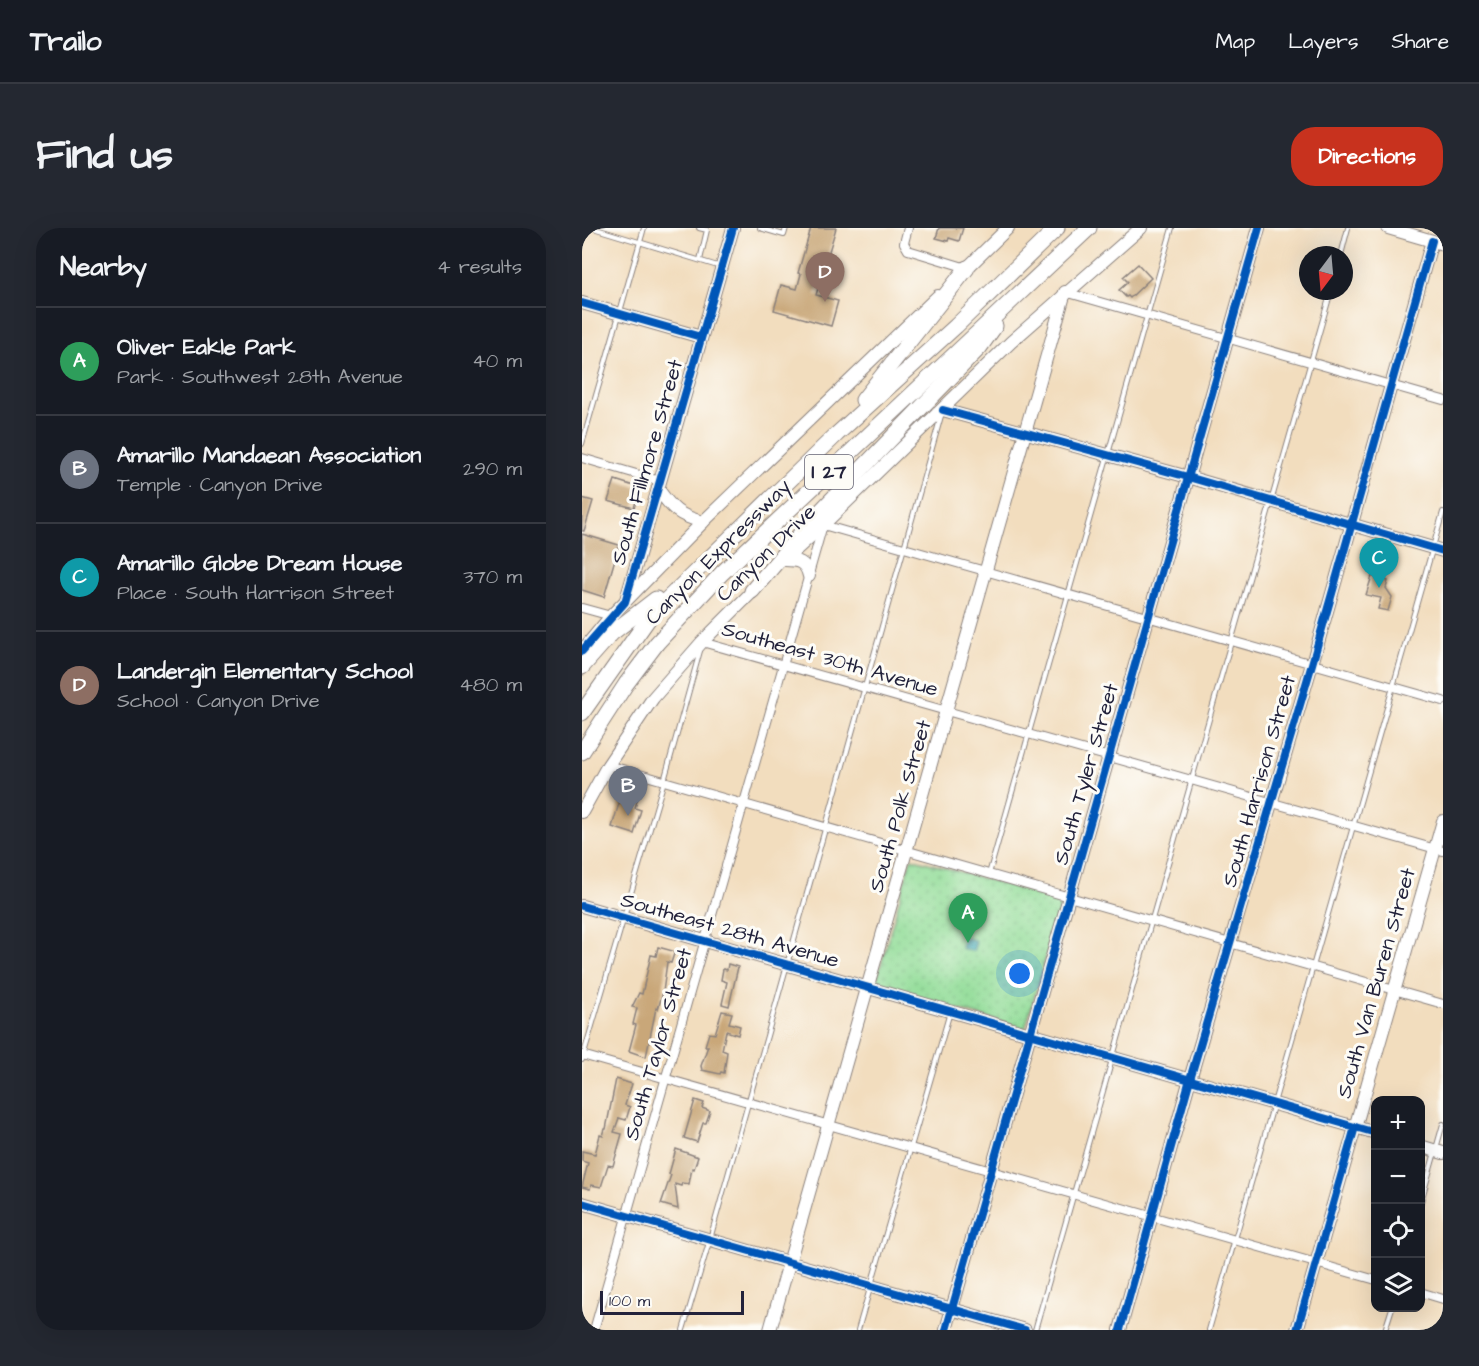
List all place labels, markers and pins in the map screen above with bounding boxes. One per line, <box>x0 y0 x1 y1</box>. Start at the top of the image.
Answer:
pin: D <box>806 253 844 302</box>
pin: C <box>1360 538 1398 588</box>
pin: B <box>608 766 648 816</box>
pin: A <box>948 894 988 943</box>

